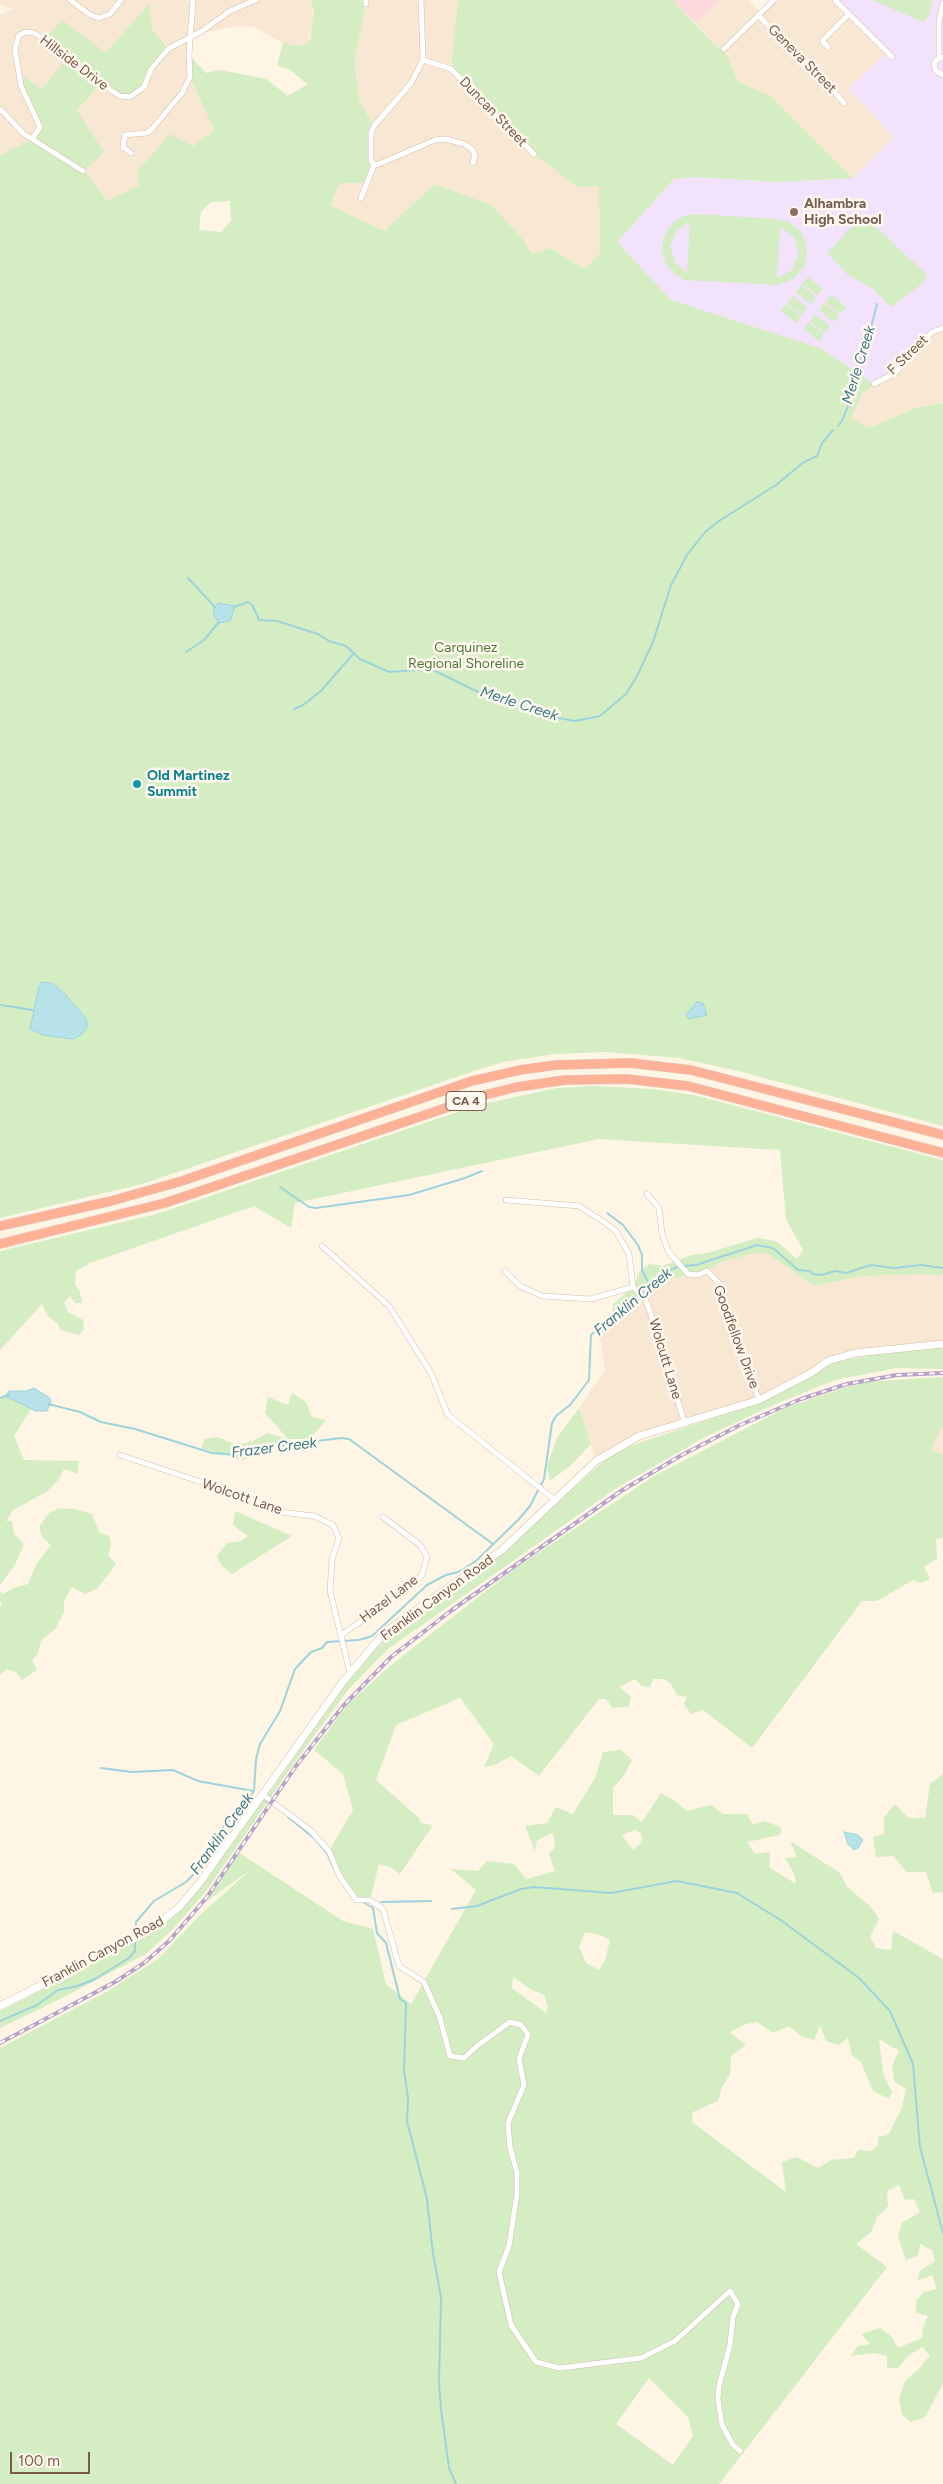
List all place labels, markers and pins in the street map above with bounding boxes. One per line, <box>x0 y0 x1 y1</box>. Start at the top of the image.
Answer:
place label: Alhambra High School <box>804 196 882 228</box>
marker: Alhambra High School <box>788 206 800 218</box>
place label: Old Martinez Summit <box>147 768 230 800</box>
marker: Old Martinez Summit <box>131 778 143 790</box>

